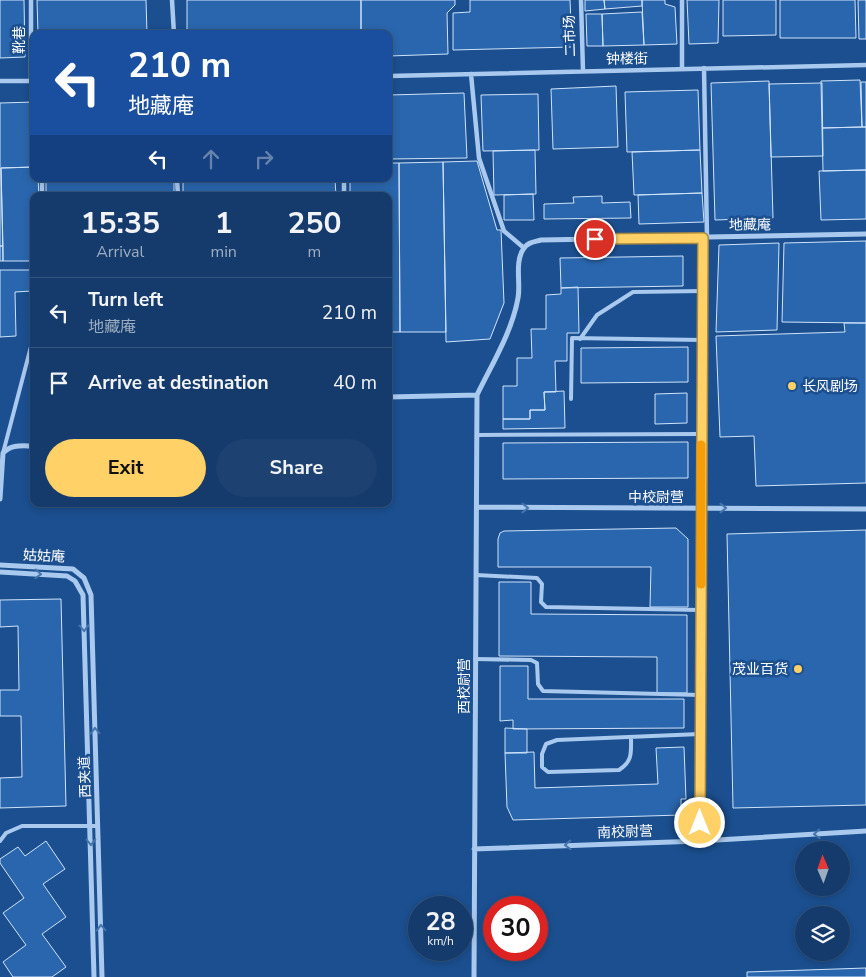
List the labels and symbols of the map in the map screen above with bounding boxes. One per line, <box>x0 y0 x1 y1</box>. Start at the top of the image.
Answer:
street label: 二市场 <box>560 15 580 57</box>
street label: 靴巷 <box>10 26 29 54</box>
street label: 钟楼街 <box>606 49 648 69</box>
street label: 地藏庵 <box>729 215 771 235</box>
pin <box>574 218 616 260</box>
place label: 长风剧场 <box>802 377 858 396</box>
marker: 长风剧场 <box>786 380 798 392</box>
street label: 中校尉营 <box>628 488 684 507</box>
one-way arrow <box>522 503 530 513</box>
one-way arrow <box>720 503 727 513</box>
street label: 姑姑庵 <box>23 545 65 567</box>
one-way arrow <box>35 568 43 579</box>
one-way arrow <box>78 624 89 632</box>
street label: 西校尉营 <box>455 658 474 714</box>
place label: 茂业百货 <box>732 660 788 679</box>
marker: 茂业百货 <box>792 663 804 675</box>
one-way arrow <box>90 727 100 734</box>
street label: 西夹道 <box>75 756 95 798</box>
position arrow <box>673 796 725 848</box>
street label: 南校尉营 <box>597 822 653 842</box>
one-way arrow <box>813 828 821 839</box>
one-way arrow <box>85 839 96 847</box>
one-way arrow <box>563 840 571 851</box>
north arrow <box>795 841 850 896</box>
speed limit sign: 30 <box>483 896 548 961</box>
one-way arrow <box>96 924 106 932</box>

